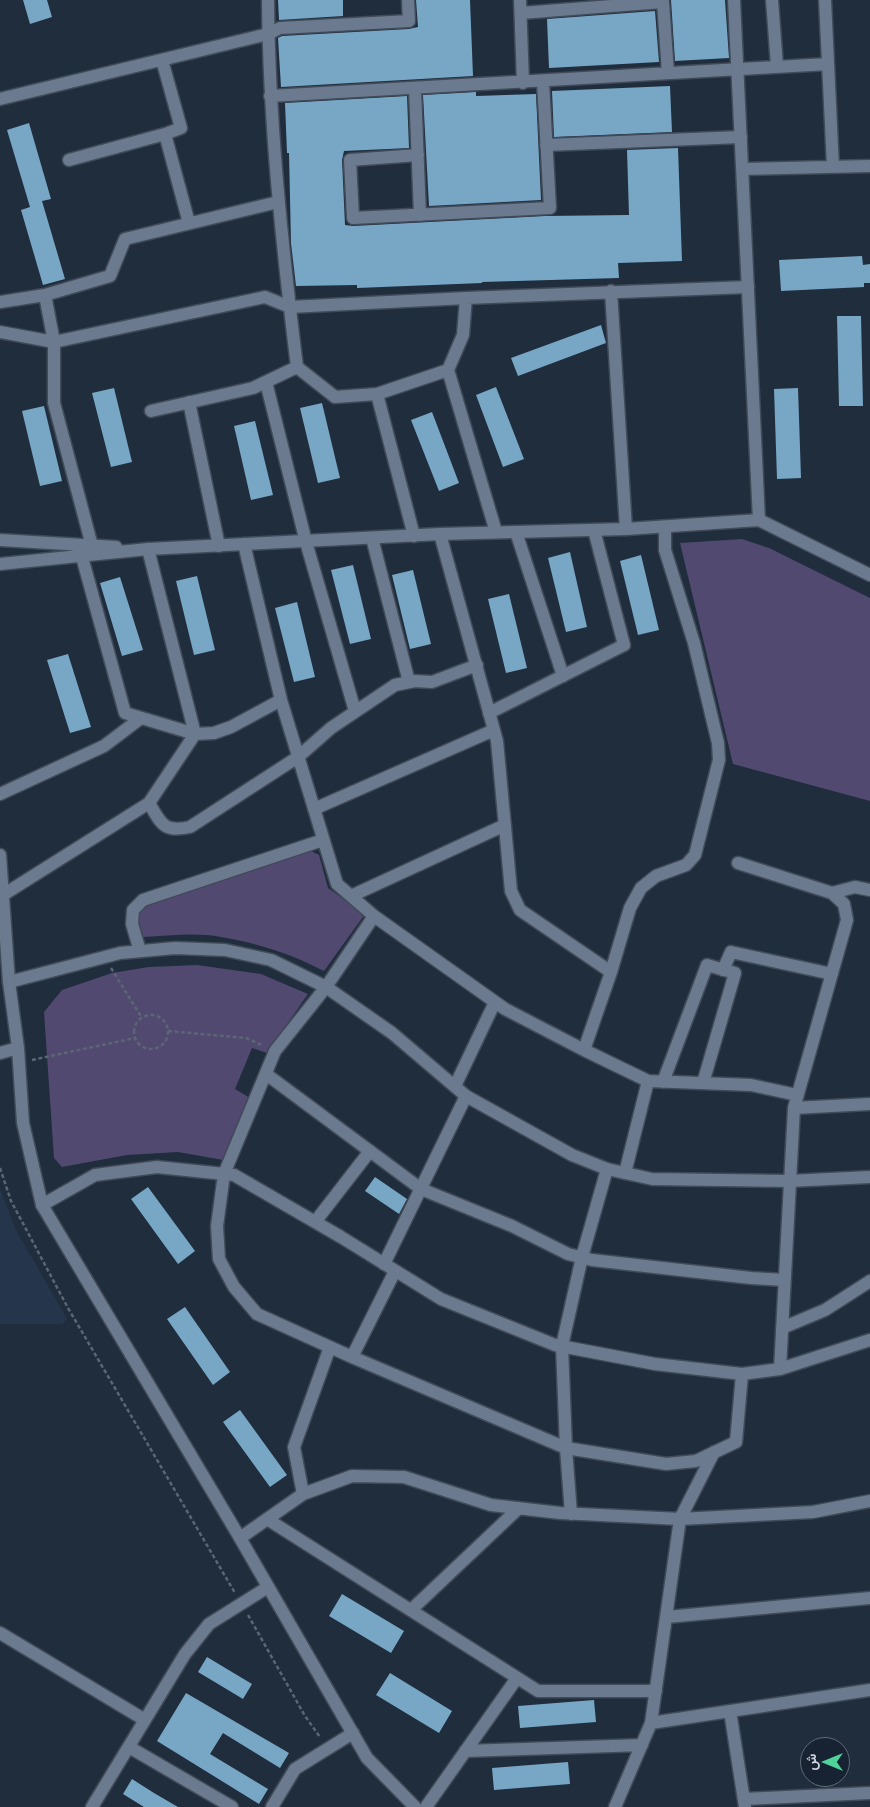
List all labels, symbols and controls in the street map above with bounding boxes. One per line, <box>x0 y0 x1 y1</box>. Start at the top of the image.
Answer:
north arrow <box>800 1737 850 1787</box>
text: ش <box>801 1754 820 1770</box>

